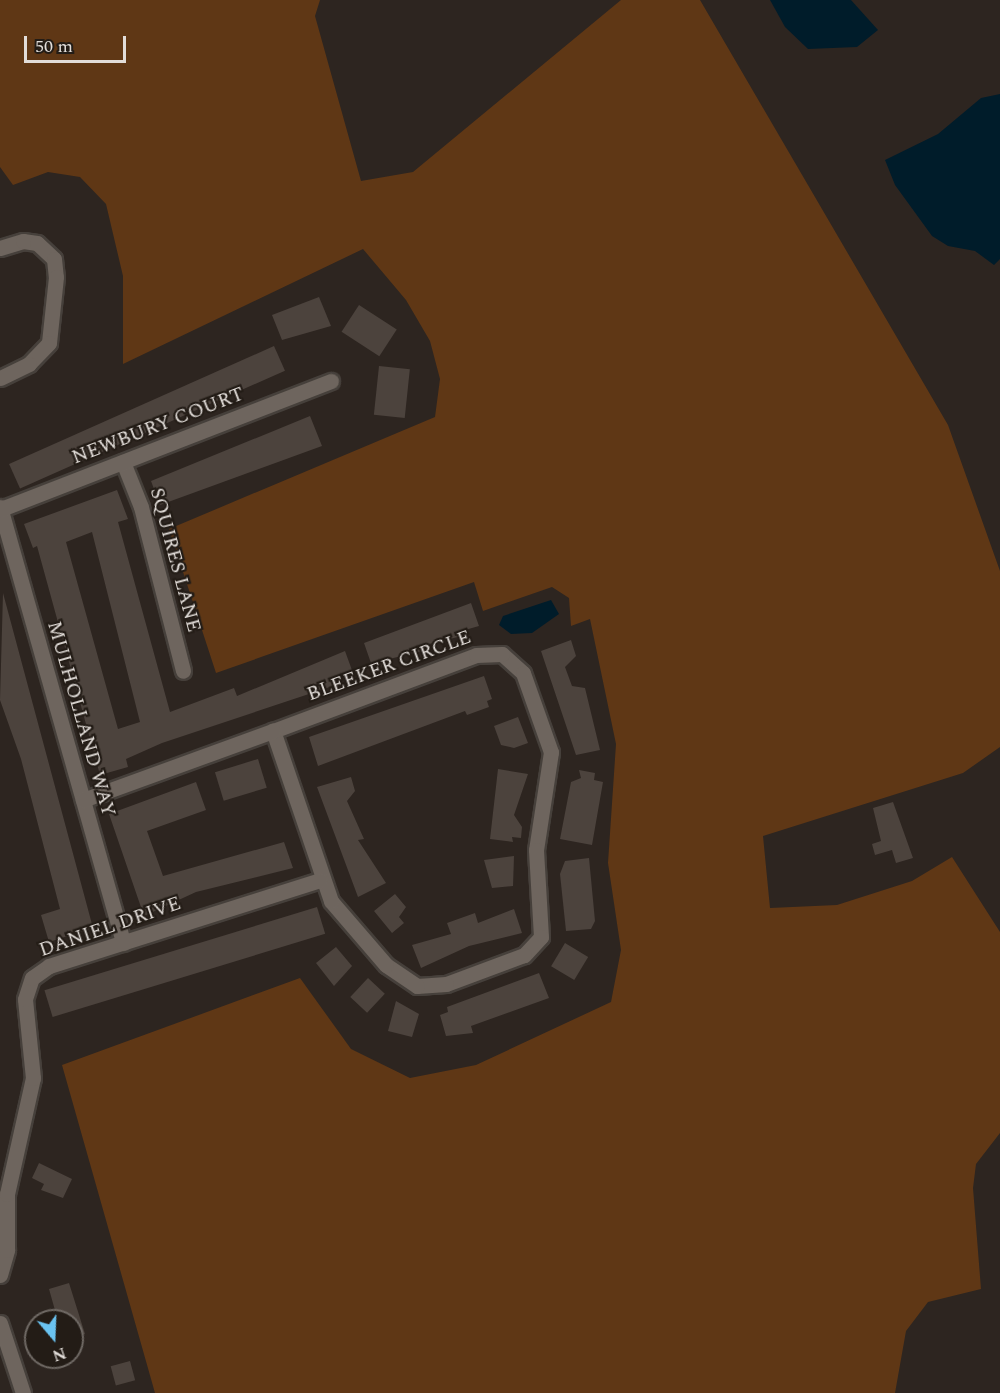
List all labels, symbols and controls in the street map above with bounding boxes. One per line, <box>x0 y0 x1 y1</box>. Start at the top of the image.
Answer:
scale bar <box>27 24 129 62</box>
text: 50 m <box>35 33 73 60</box>
street label: NEWBURY COURT <box>69 382 247 470</box>
street label: SQUIRES LANE <box>144 485 206 635</box>
street label: MULHOLLAND WAY <box>42 618 120 820</box>
street label: BLEEKER CIRCLE <box>304 625 474 707</box>
street label: DANIEL DRIVE <box>36 891 184 963</box>
north arrow <box>24 1309 84 1369</box>
text: N <box>49 1341 69 1368</box>

